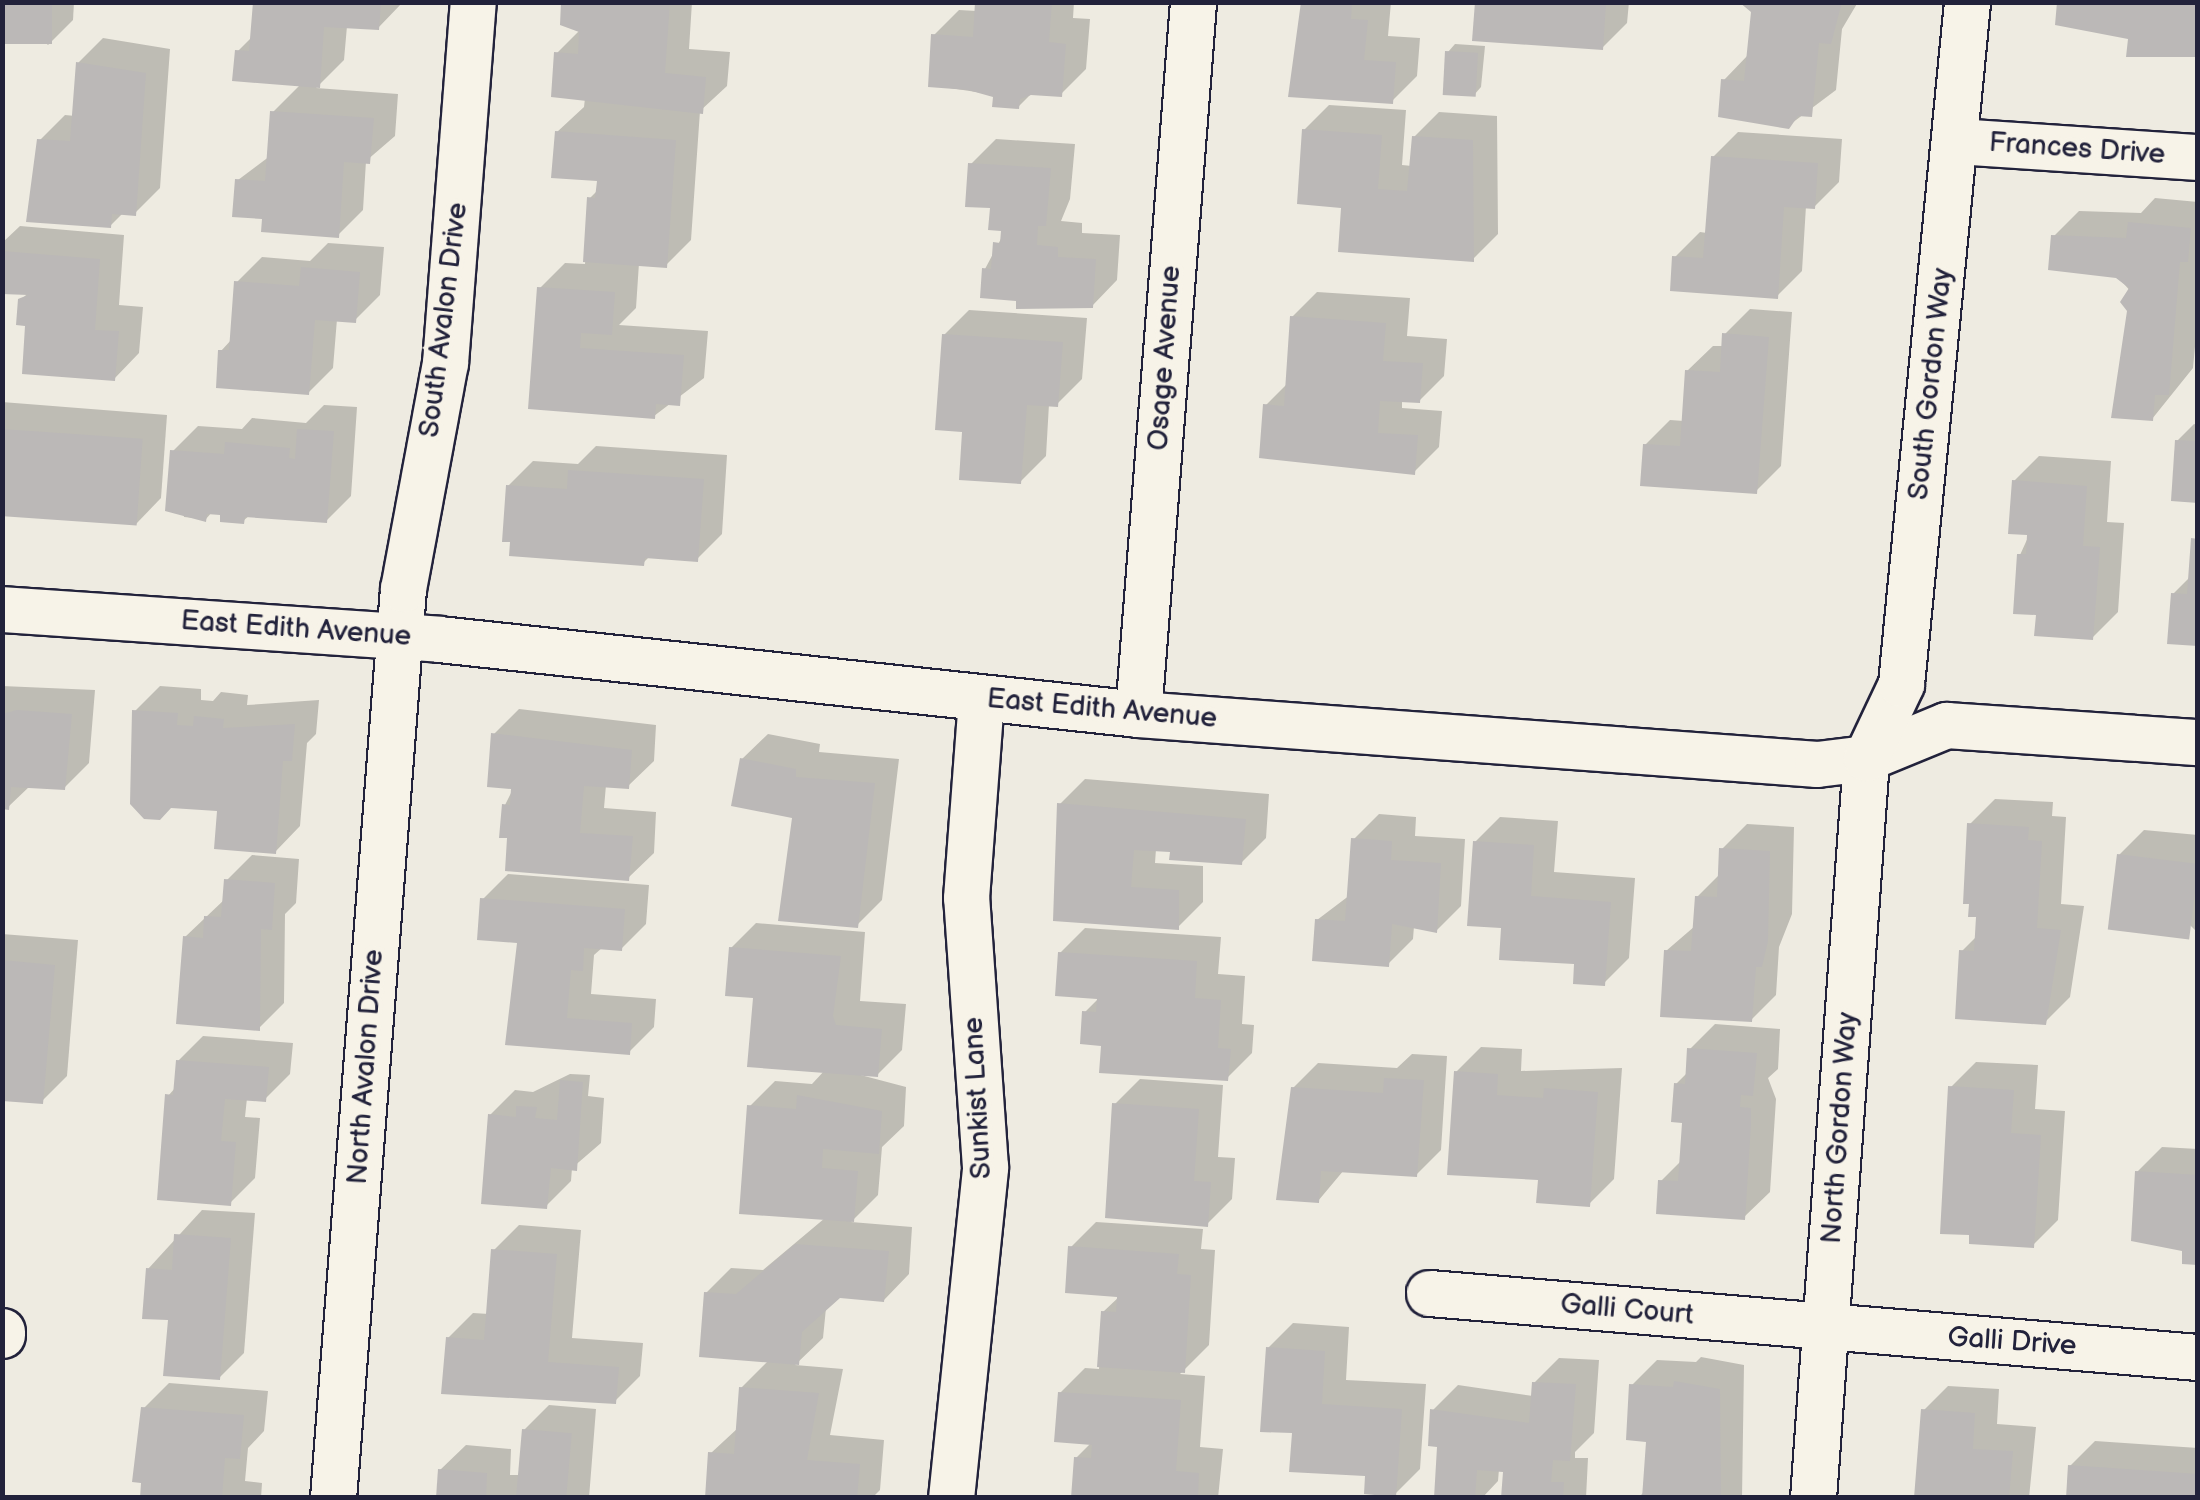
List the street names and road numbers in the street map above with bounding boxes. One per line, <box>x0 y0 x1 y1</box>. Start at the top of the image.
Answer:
street label: Frances Drive <box>1988 126 2166 172</box>
street label: South Avalon Drive <box>413 201 475 439</box>
street label: Osage Avenue <box>1142 264 1188 452</box>
street label: South Gordon Way <box>1902 266 1960 502</box>
street label: East Edith Avenue <box>180 604 412 654</box>
street label: East Edith Avenue <box>985 682 1219 736</box>
street label: North Avalon Drive <box>341 948 391 1186</box>
street label: North Gordon Way <box>1815 1011 1865 1245</box>
street label: Sunkist Lane <box>957 1016 999 1180</box>
street label: Galli Court <box>1559 1287 1695 1333</box>
street label: Galli Drive <box>1946 1321 2078 1363</box>

